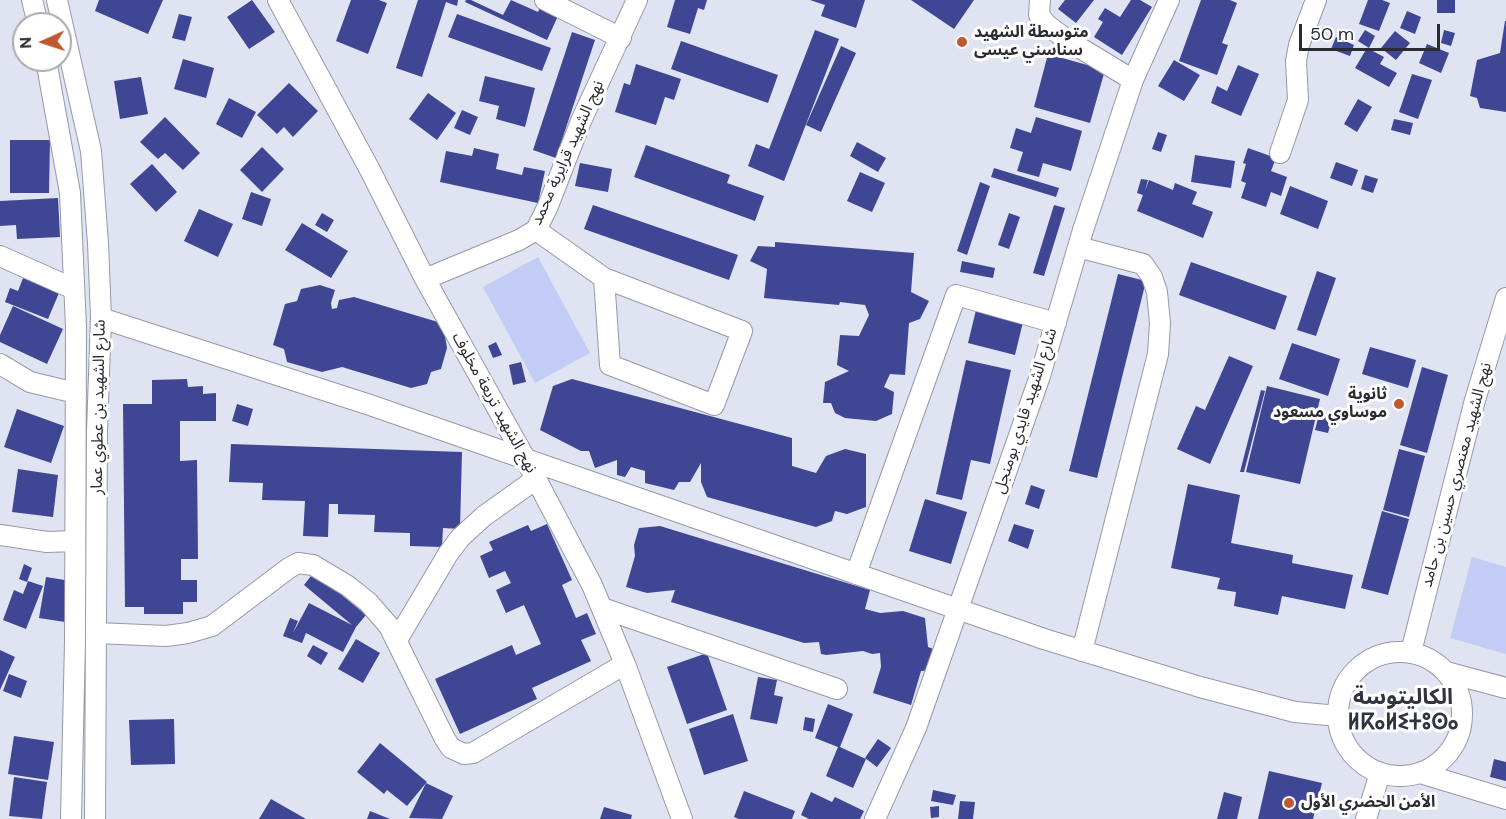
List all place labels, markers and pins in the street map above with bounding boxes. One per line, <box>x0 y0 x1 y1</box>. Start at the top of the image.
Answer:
place label: متوسطة الشهيد سناسني عيسى <box>974 23 1089 61</box>
marker: متوسطة الشهيد سناسني عيسى <box>955 35 969 49</box>
place label: ثانوية موساوي مسعود <box>1273 385 1387 423</box>
marker: ثانوية موساوي مسعود <box>1392 397 1406 411</box>
place label: الأمن الحضري الأول <box>1301 793 1435 813</box>
marker: الأمن الحضري الأول <box>1282 796 1296 810</box>

